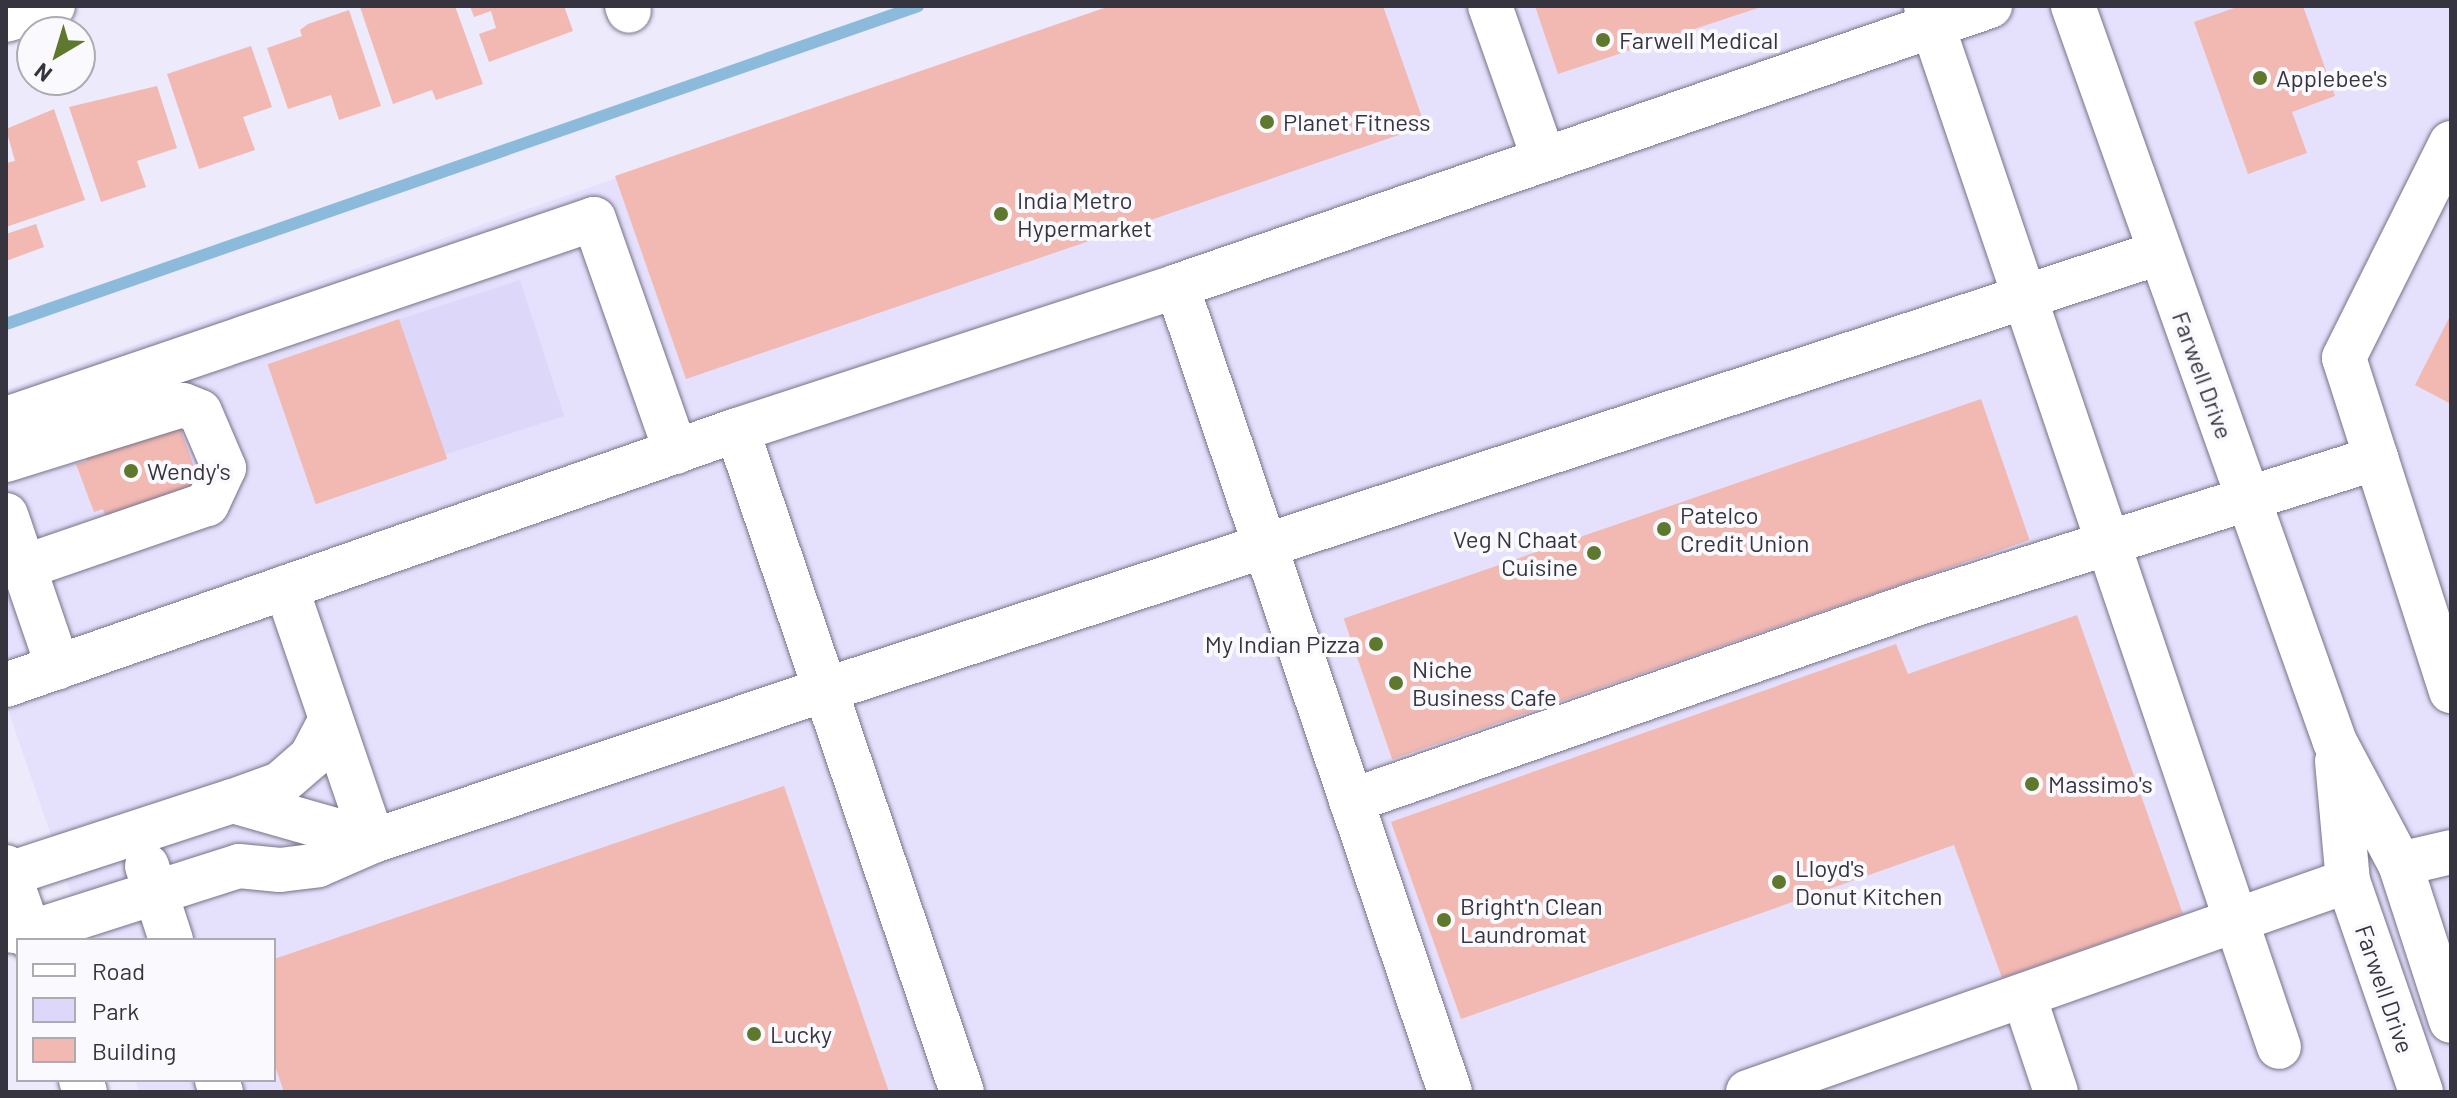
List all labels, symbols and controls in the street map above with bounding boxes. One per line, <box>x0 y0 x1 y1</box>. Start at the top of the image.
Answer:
north arrow <box>16 16 96 96</box>
place label: Farwell Medical <box>1619 26 1779 54</box>
marker: Farwell Medical <box>1594 31 1612 49</box>
text: N <box>29 59 56 88</box>
place label: Applebee's <box>2276 64 2388 92</box>
marker: Applebee's <box>2251 69 2269 87</box>
place label: Planet Fitness <box>1283 108 1430 136</box>
marker: Planet Fitness <box>1258 113 1276 131</box>
place label: India Metro Hypermarket <box>1017 186 1152 242</box>
marker: India Metro Hypermarket <box>992 205 1010 223</box>
street label: Farwell Drive <box>2167 307 2239 443</box>
place label: Wendy's <box>147 457 231 485</box>
marker: Wendy's <box>122 462 140 480</box>
place label: Patelco Credit Union <box>1680 501 1809 557</box>
marker: Patelco Credit Union <box>1655 520 1673 538</box>
place label: Veg N Chaat Cuisine <box>1453 525 1578 581</box>
marker: Veg N Chaat Cuisine <box>1585 544 1603 562</box>
place label: My Indian Pizza <box>1205 630 1360 658</box>
marker: My Indian Pizza <box>1367 635 1385 653</box>
place label: Niche Business Cafe <box>1412 655 1557 711</box>
marker: Niche Business Cafe <box>1387 674 1405 692</box>
place label: Massimo's <box>2048 770 2153 798</box>
marker: Massimo's <box>2023 775 2041 793</box>
place label: Lloyd's Donut Kitchen <box>1795 854 1942 910</box>
marker: Lloyd's Donut Kitchen <box>1770 873 1788 891</box>
place label: Bright'n Clean Laundromat <box>1460 892 1603 948</box>
marker: Bright'n Clean Laundromat <box>1435 911 1453 929</box>
street label: Farwell Drive <box>2350 921 2420 1057</box>
legend <box>16 938 276 1082</box>
text: Road <box>92 956 145 985</box>
text: Park <box>92 996 139 1025</box>
place label: Lucky <box>770 1020 832 1048</box>
marker: Lucky <box>745 1025 763 1043</box>
text: Building <box>92 1036 176 1065</box>

